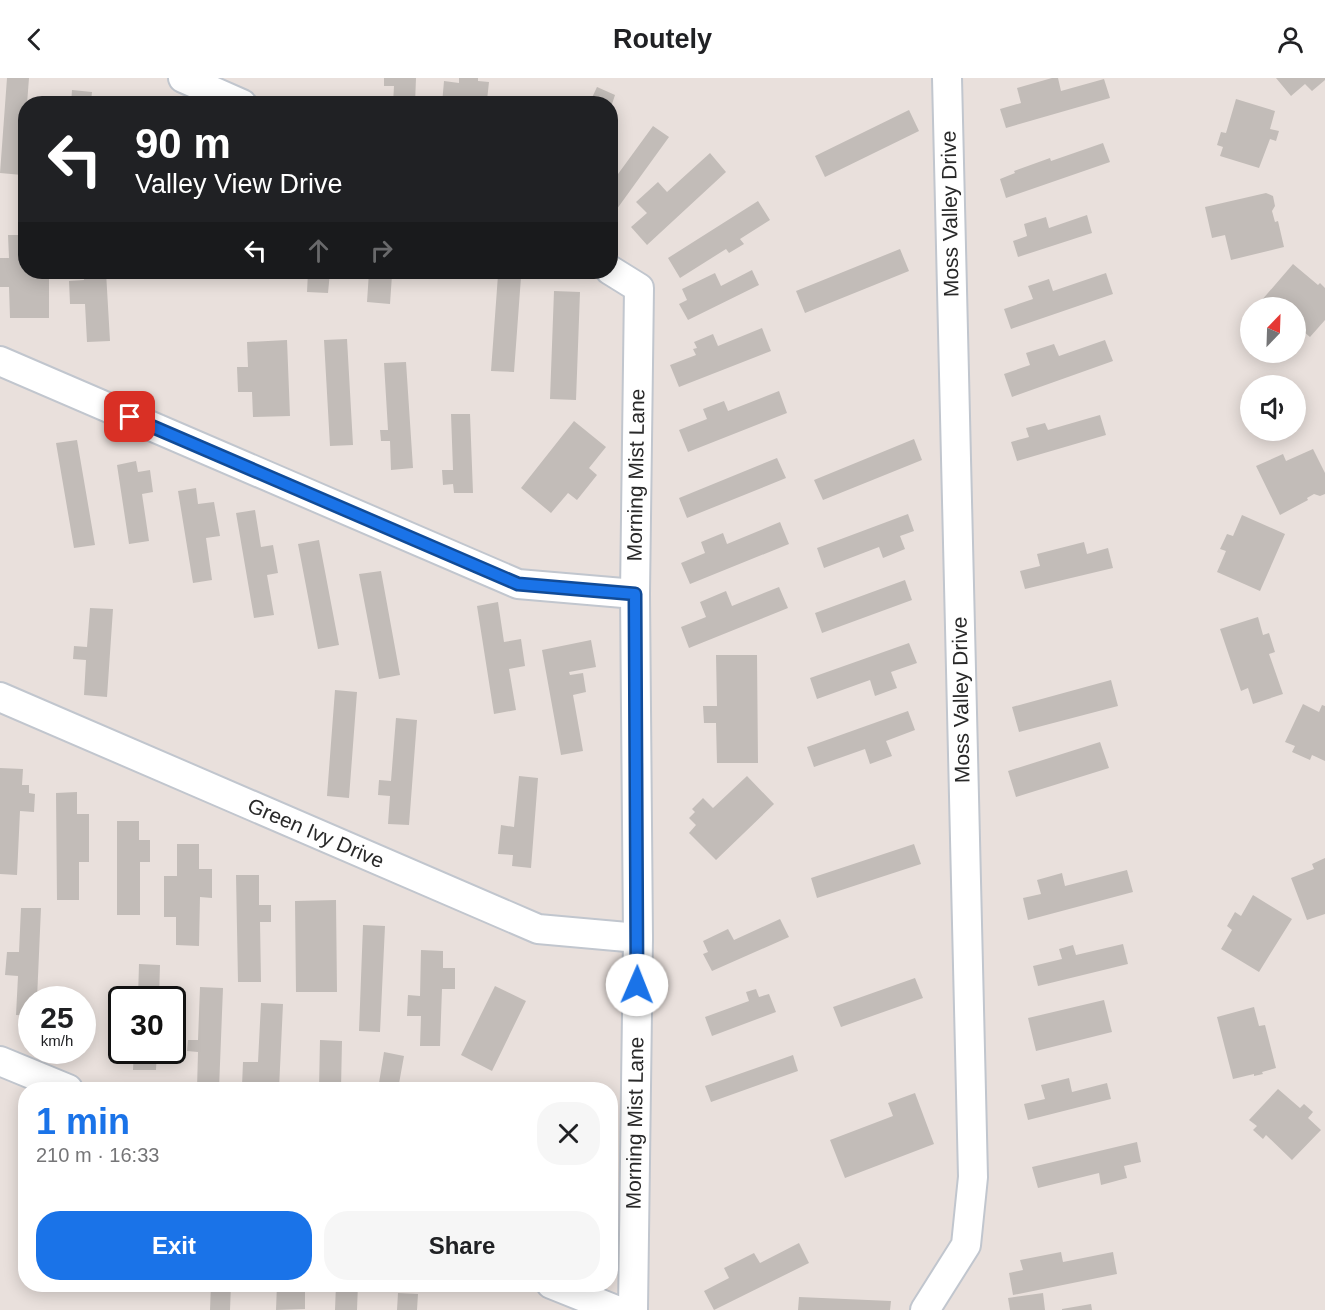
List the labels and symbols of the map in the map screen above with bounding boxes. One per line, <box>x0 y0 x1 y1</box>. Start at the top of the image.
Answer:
street label: Moss Valley Drive <box>937 131 962 297</box>
north arrow <box>1240 297 1306 363</box>
street label: Morning Mist Lane <box>622 388 649 562</box>
pin <box>104 391 155 442</box>
street label: Moss Valley Drive <box>948 617 973 783</box>
street label: Green Ivy Drive <box>245 793 388 872</box>
position arrow <box>605 953 669 1017</box>
speed limit sign: 30 <box>108 986 186 1064</box>
street label: Morning Mist Lane <box>621 1036 648 1210</box>

